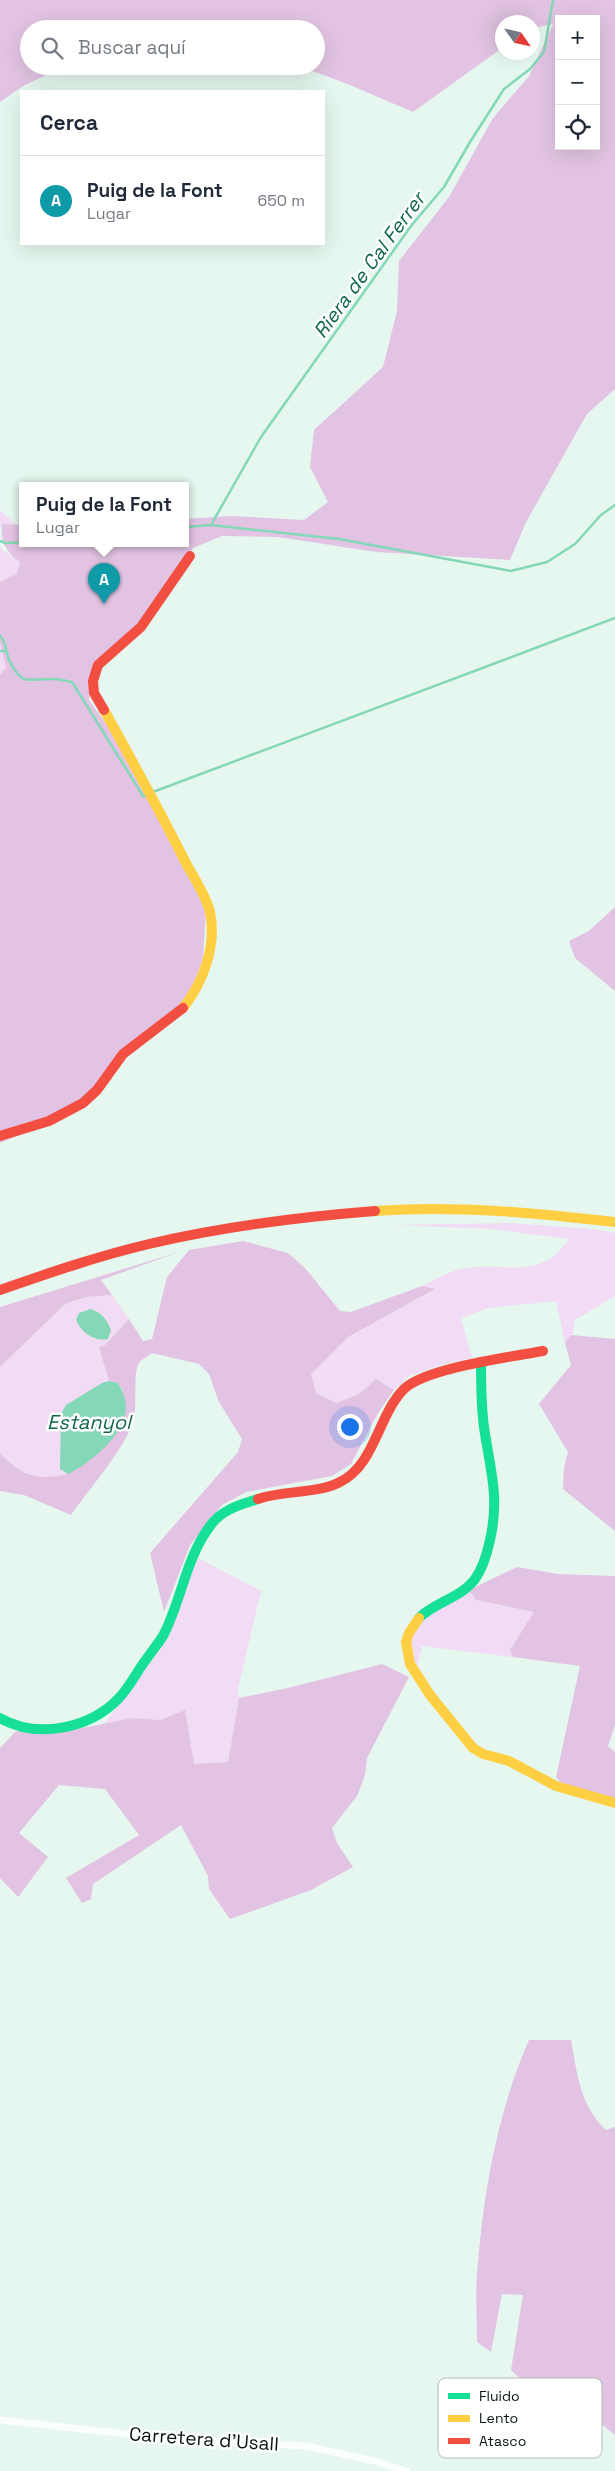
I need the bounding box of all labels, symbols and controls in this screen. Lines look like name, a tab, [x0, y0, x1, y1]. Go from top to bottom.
north arrow	[495, 15, 540, 60]
map controls	[555, 15, 600, 150]
button: +	[555, 15, 600, 60]
search box	[20, 20, 325, 75]
icon: search	[38, 34, 66, 62]
text: Buscar aquí	[78, 35, 186, 60]
button: −	[555, 60, 600, 105]
button: locate	[555, 105, 600, 150]
text: Cerca	[40, 109, 98, 136]
text: Puig de la Font	[87, 178, 223, 203]
water label: Riera de Cal Ferrer	[307, 185, 432, 343]
text: A	[51, 190, 61, 211]
text: 650 m	[257, 190, 305, 211]
text: Lugar	[87, 203, 131, 224]
popup	[19, 482, 189, 547]
text: Puig de la Font	[36, 492, 172, 517]
text: Lugar	[36, 517, 80, 538]
pin: A	[88, 563, 120, 604]
water label: Estanyol	[47, 1409, 133, 1435]
your location	[337, 1414, 363, 1440]
legend	[438, 2378, 602, 2458]
text: Fluido	[479, 2387, 520, 2405]
text: Lento	[479, 2409, 518, 2427]
street label: Carretera d'Usall	[128, 2421, 280, 2457]
text: Atasco	[479, 2432, 526, 2450]

